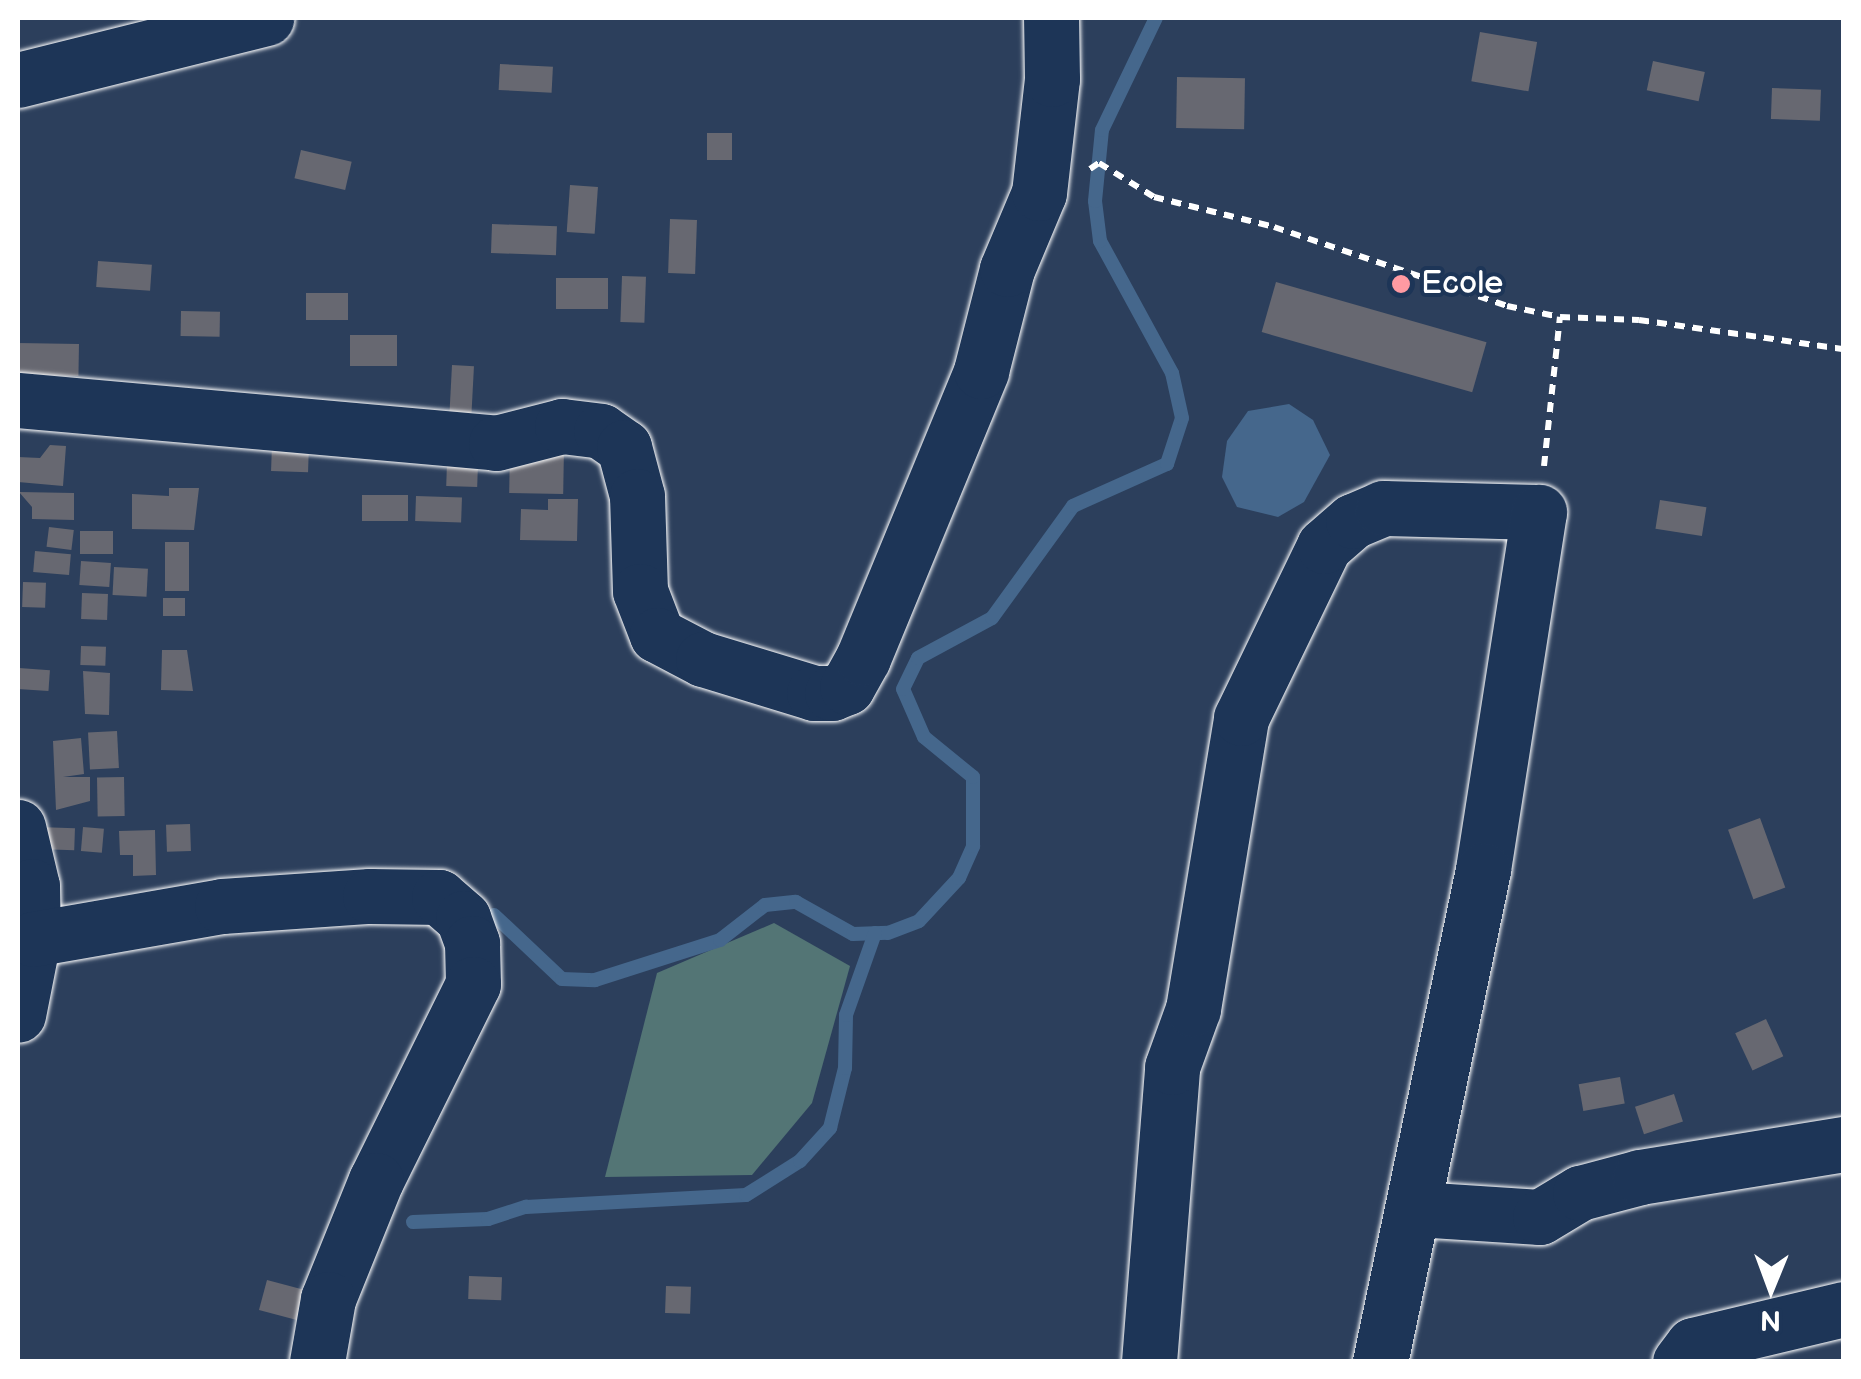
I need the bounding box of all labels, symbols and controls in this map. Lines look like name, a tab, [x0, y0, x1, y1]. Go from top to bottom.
place label: Ecole	[1421, 265, 1503, 303]
marker: Ecole	[1390, 273, 1412, 295]
north arrow	[1721, 1239, 1821, 1339]
text: N	[1760, 1303, 1781, 1336]

